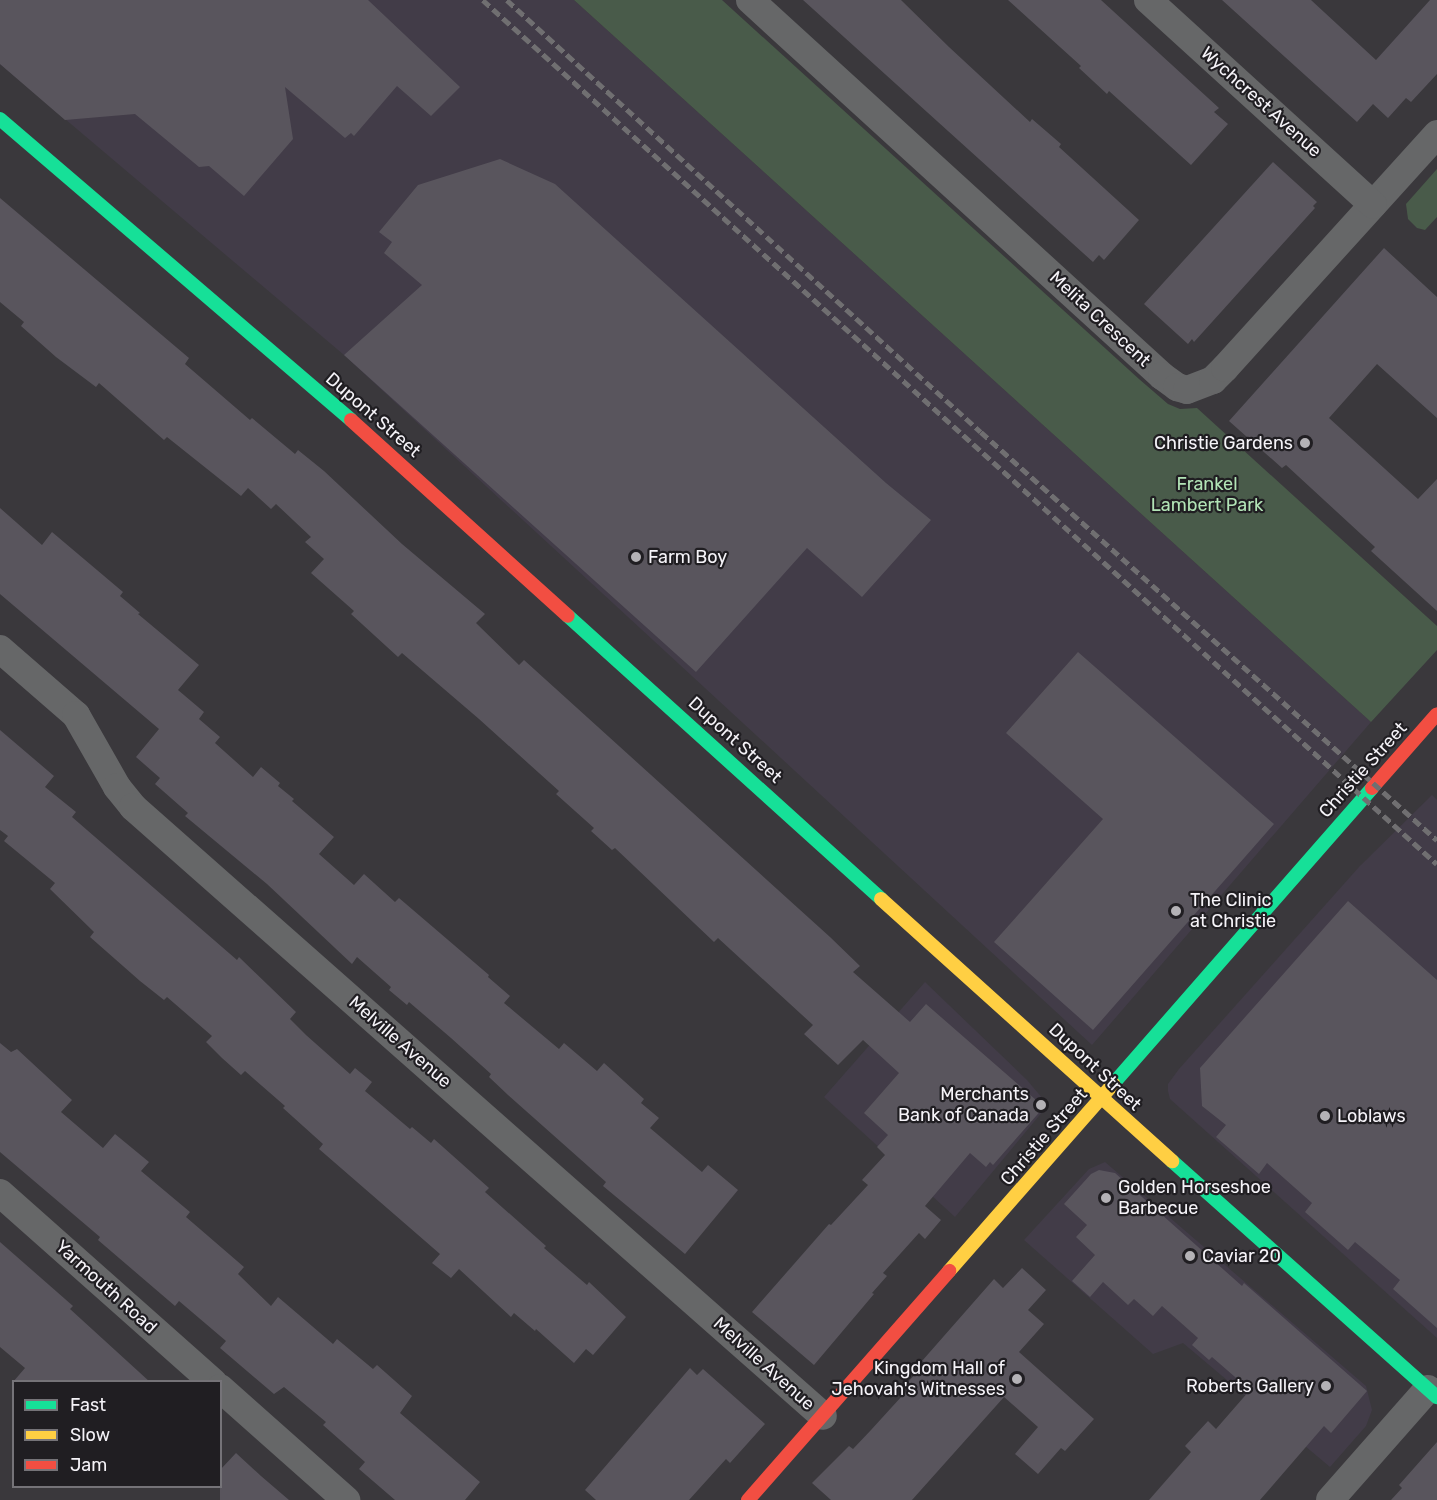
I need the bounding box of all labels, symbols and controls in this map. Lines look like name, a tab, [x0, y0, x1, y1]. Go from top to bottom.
street label: Wychcrest Avenue	[1196, 42, 1326, 162]
street label: Melita Crescent	[1045, 267, 1155, 371]
street label: Dupont Street	[321, 368, 425, 462]
place label: Christie Gardens	[1154, 432, 1293, 454]
marker: Christie Gardens	[1298, 436, 1312, 450]
park label: Frankel Lambert Park	[1151, 474, 1263, 516]
place label: Farm Boy	[648, 546, 727, 568]
marker: Farm Boy	[629, 550, 643, 564]
street label: Dupont Street	[684, 692, 786, 788]
street label: Christie Street	[1314, 718, 1412, 822]
place label: The Clinic at Christie	[1190, 890, 1276, 932]
marker: The Clinic at Christie	[1167, 902, 1185, 920]
street label: Melville Avenue	[344, 991, 456, 1093]
street label: Dupont Street	[1044, 1019, 1146, 1115]
place label: Merchants Bank of Canada	[897, 1084, 1029, 1126]
street label: Christie Street	[996, 1084, 1092, 1190]
marker: Merchants Bank of Canada	[1034, 1098, 1048, 1112]
place label: Loblaws	[1337, 1105, 1406, 1127]
marker: Loblaws	[1318, 1109, 1332, 1123]
place label: Golden Horseshoe Barbecue	[1118, 1177, 1271, 1220]
marker: Golden Horseshoe Barbecue	[1099, 1191, 1113, 1205]
street label: Yarmouth Road	[51, 1236, 161, 1338]
place label: Caviar 20	[1202, 1245, 1281, 1267]
marker: Caviar 20	[1183, 1249, 1197, 1263]
street label: Melville Avenue	[709, 1313, 819, 1415]
place label: Kingdom Hall of Jehovah's Witnesses	[831, 1358, 1005, 1400]
marker: Kingdom Hall of Jehovah's Witnesses	[1010, 1372, 1024, 1386]
place label: Roberts Gallery	[1186, 1375, 1314, 1397]
marker: Roberts Gallery	[1319, 1379, 1333, 1393]
legend	[12, 1380, 222, 1488]
text: Fast	[70, 1394, 106, 1416]
text: Slow	[70, 1424, 110, 1446]
text: Jam	[70, 1454, 107, 1476]

